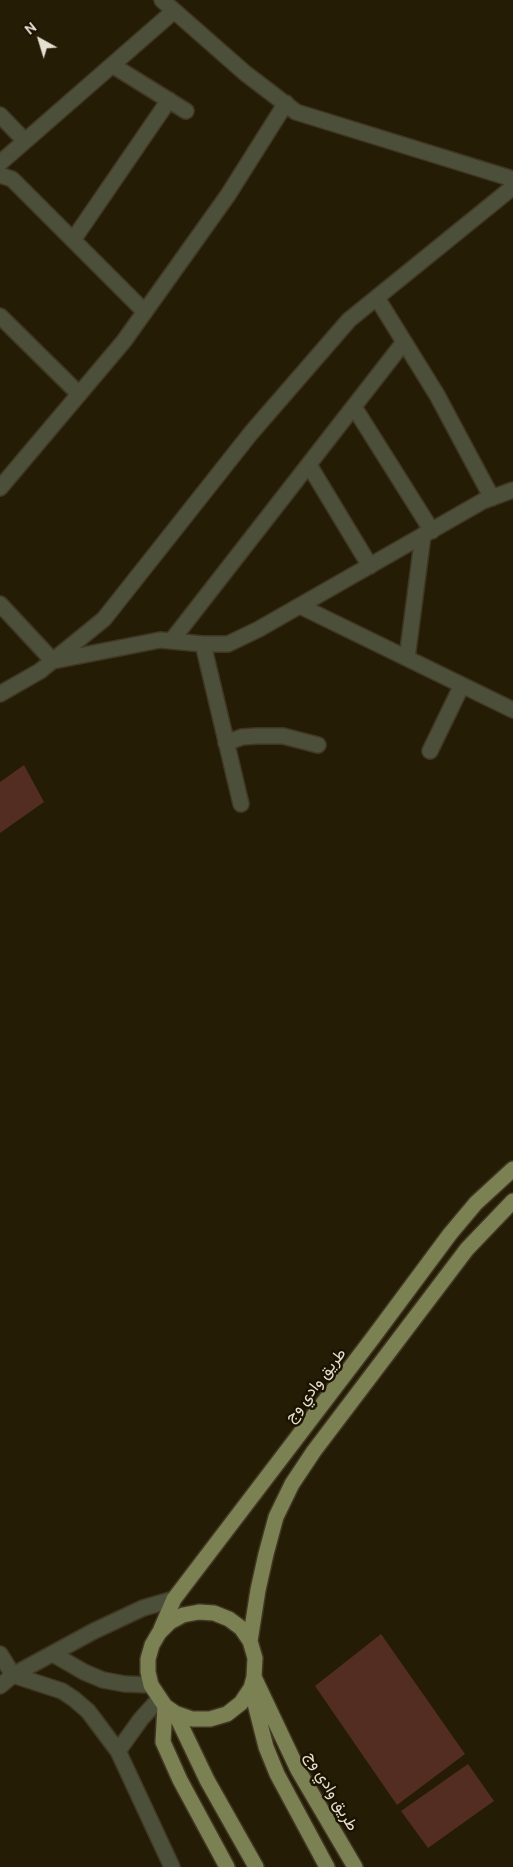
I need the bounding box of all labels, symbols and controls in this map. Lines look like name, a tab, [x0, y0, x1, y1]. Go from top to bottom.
north arrow	[15, 15, 65, 65]
text: N	[21, 19, 40, 38]
street label: طريق وادي وج	[280, 1344, 350, 1426]
street label: طريق وادي وج	[301, 1748, 363, 1834]

